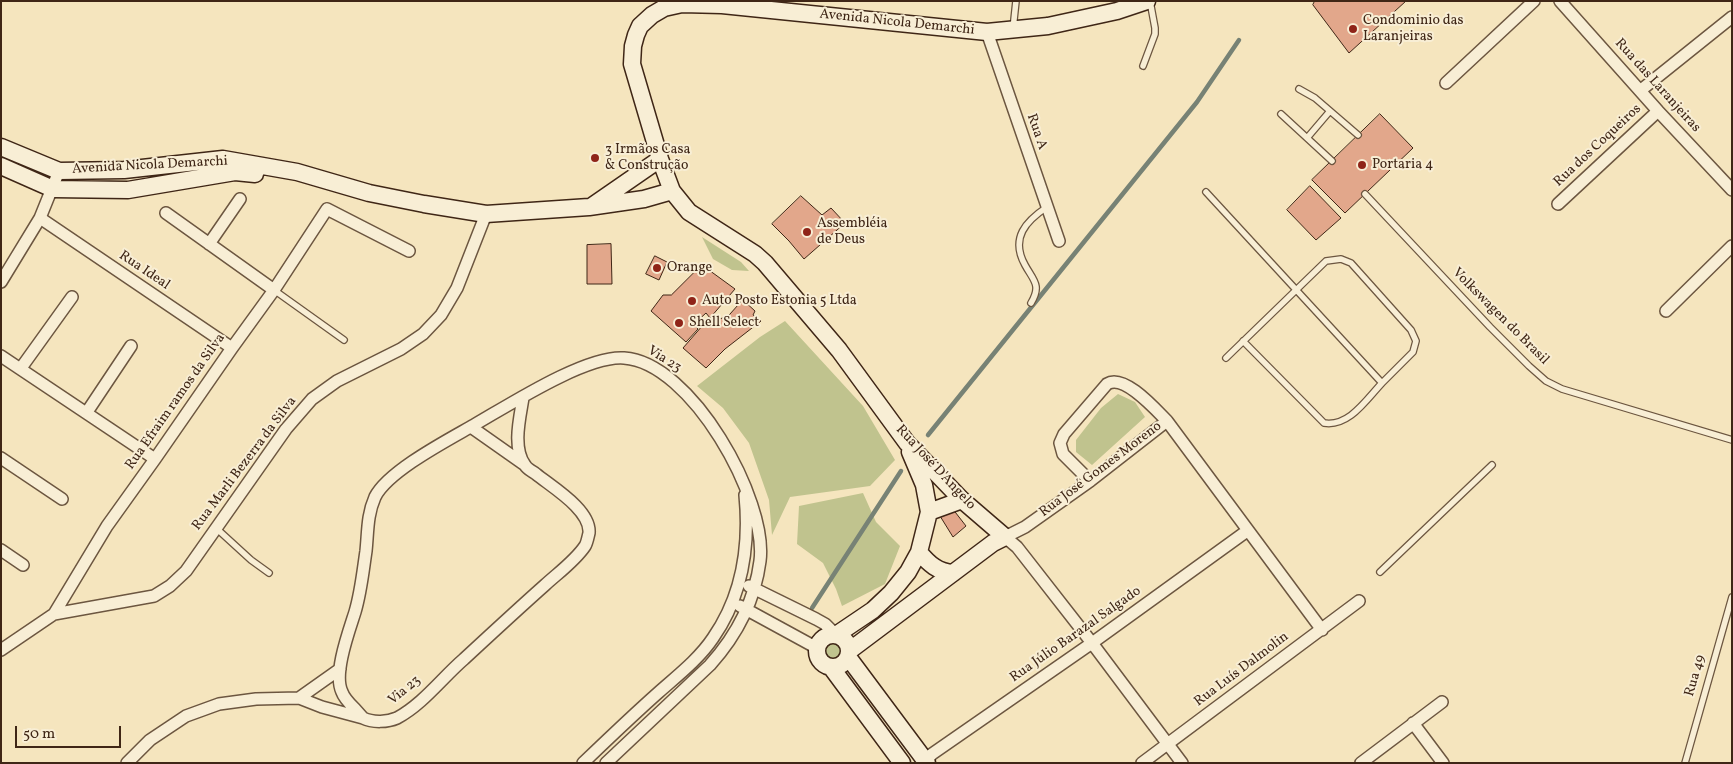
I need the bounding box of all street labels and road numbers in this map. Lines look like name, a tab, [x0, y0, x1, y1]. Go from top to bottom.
street label: Avenida Nicola Demarchi	[819, 7, 975, 39]
street label: Rua das Laranjeiras	[1610, 36, 1704, 136]
street label: Rua dos Coqueiros	[1551, 101, 1645, 191]
street label: Rua A	[1022, 112, 1050, 152]
street label: Avenida Nicola Demarchi	[72, 154, 228, 178]
street label: Rua Ideal	[115, 248, 173, 294]
street label: Volkswagen do Brasil	[1448, 265, 1552, 369]
street label: Rua Efraim ramos da Silva	[123, 331, 229, 473]
street label: Via 23	[644, 343, 684, 377]
street label: Rua Marli Bezerra da Silva	[189, 394, 301, 534]
street label: Rua José Gomes Moreno	[1037, 419, 1165, 521]
street label: Rua José D'Angelo	[891, 422, 979, 514]
street label: Rua Júlio Barazal Salgado	[1007, 583, 1145, 687]
street label: Rua Luís Dalmolin	[1191, 629, 1293, 711]
street label: Rua 49	[1682, 653, 1710, 699]
street label: Via 23	[385, 673, 425, 709]

